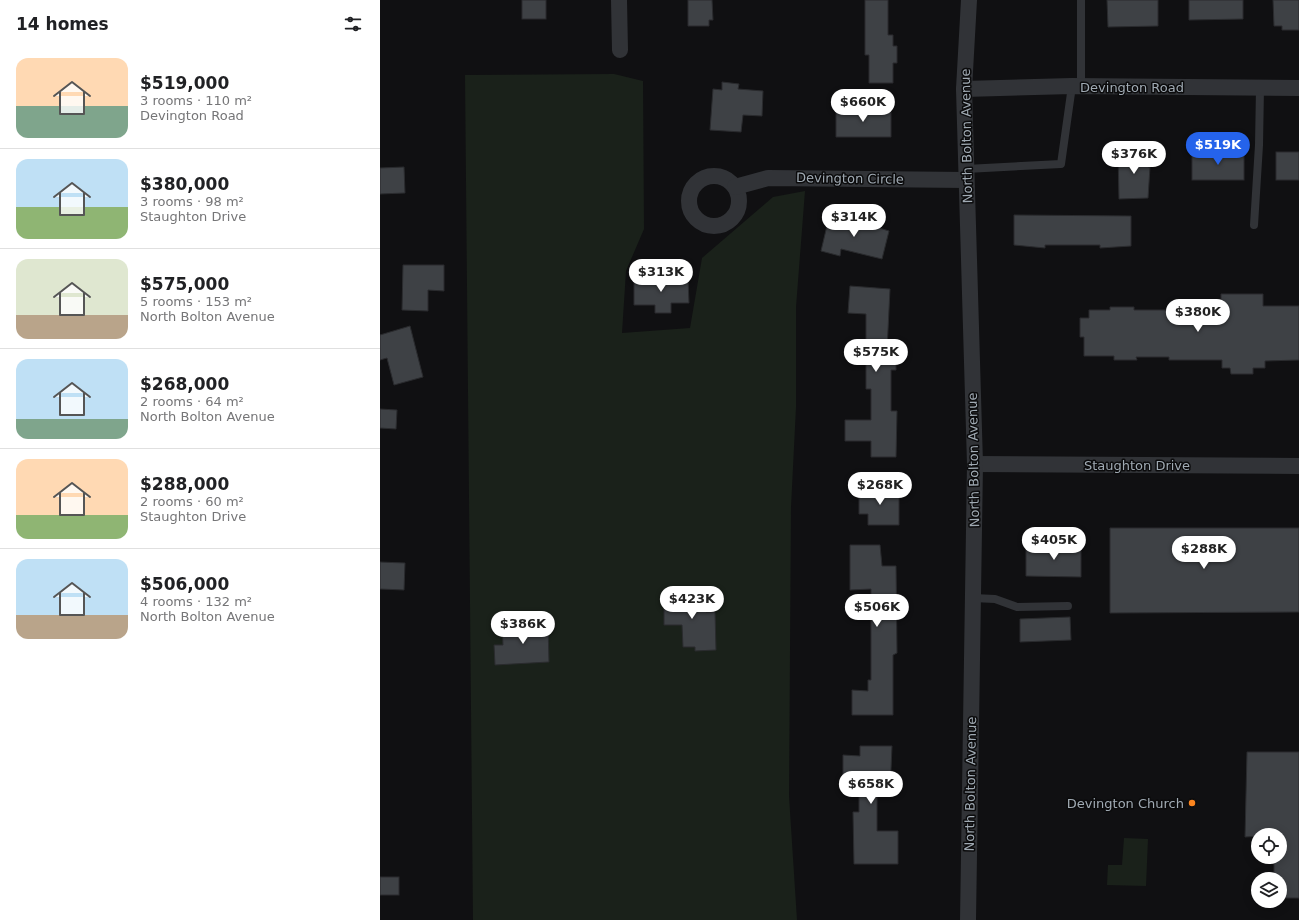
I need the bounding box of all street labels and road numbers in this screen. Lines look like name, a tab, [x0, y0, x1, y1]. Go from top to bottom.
street label: North Bolton Avenue	[958, 69, 975, 203]
street label: Devington Road	[1080, 80, 1184, 95]
street label: Devington Circle	[796, 170, 904, 187]
street label: North Bolton Avenue	[965, 393, 982, 527]
street label: Staughton Drive	[1084, 458, 1190, 473]
street label: North Bolton Avenue	[962, 717, 979, 851]

